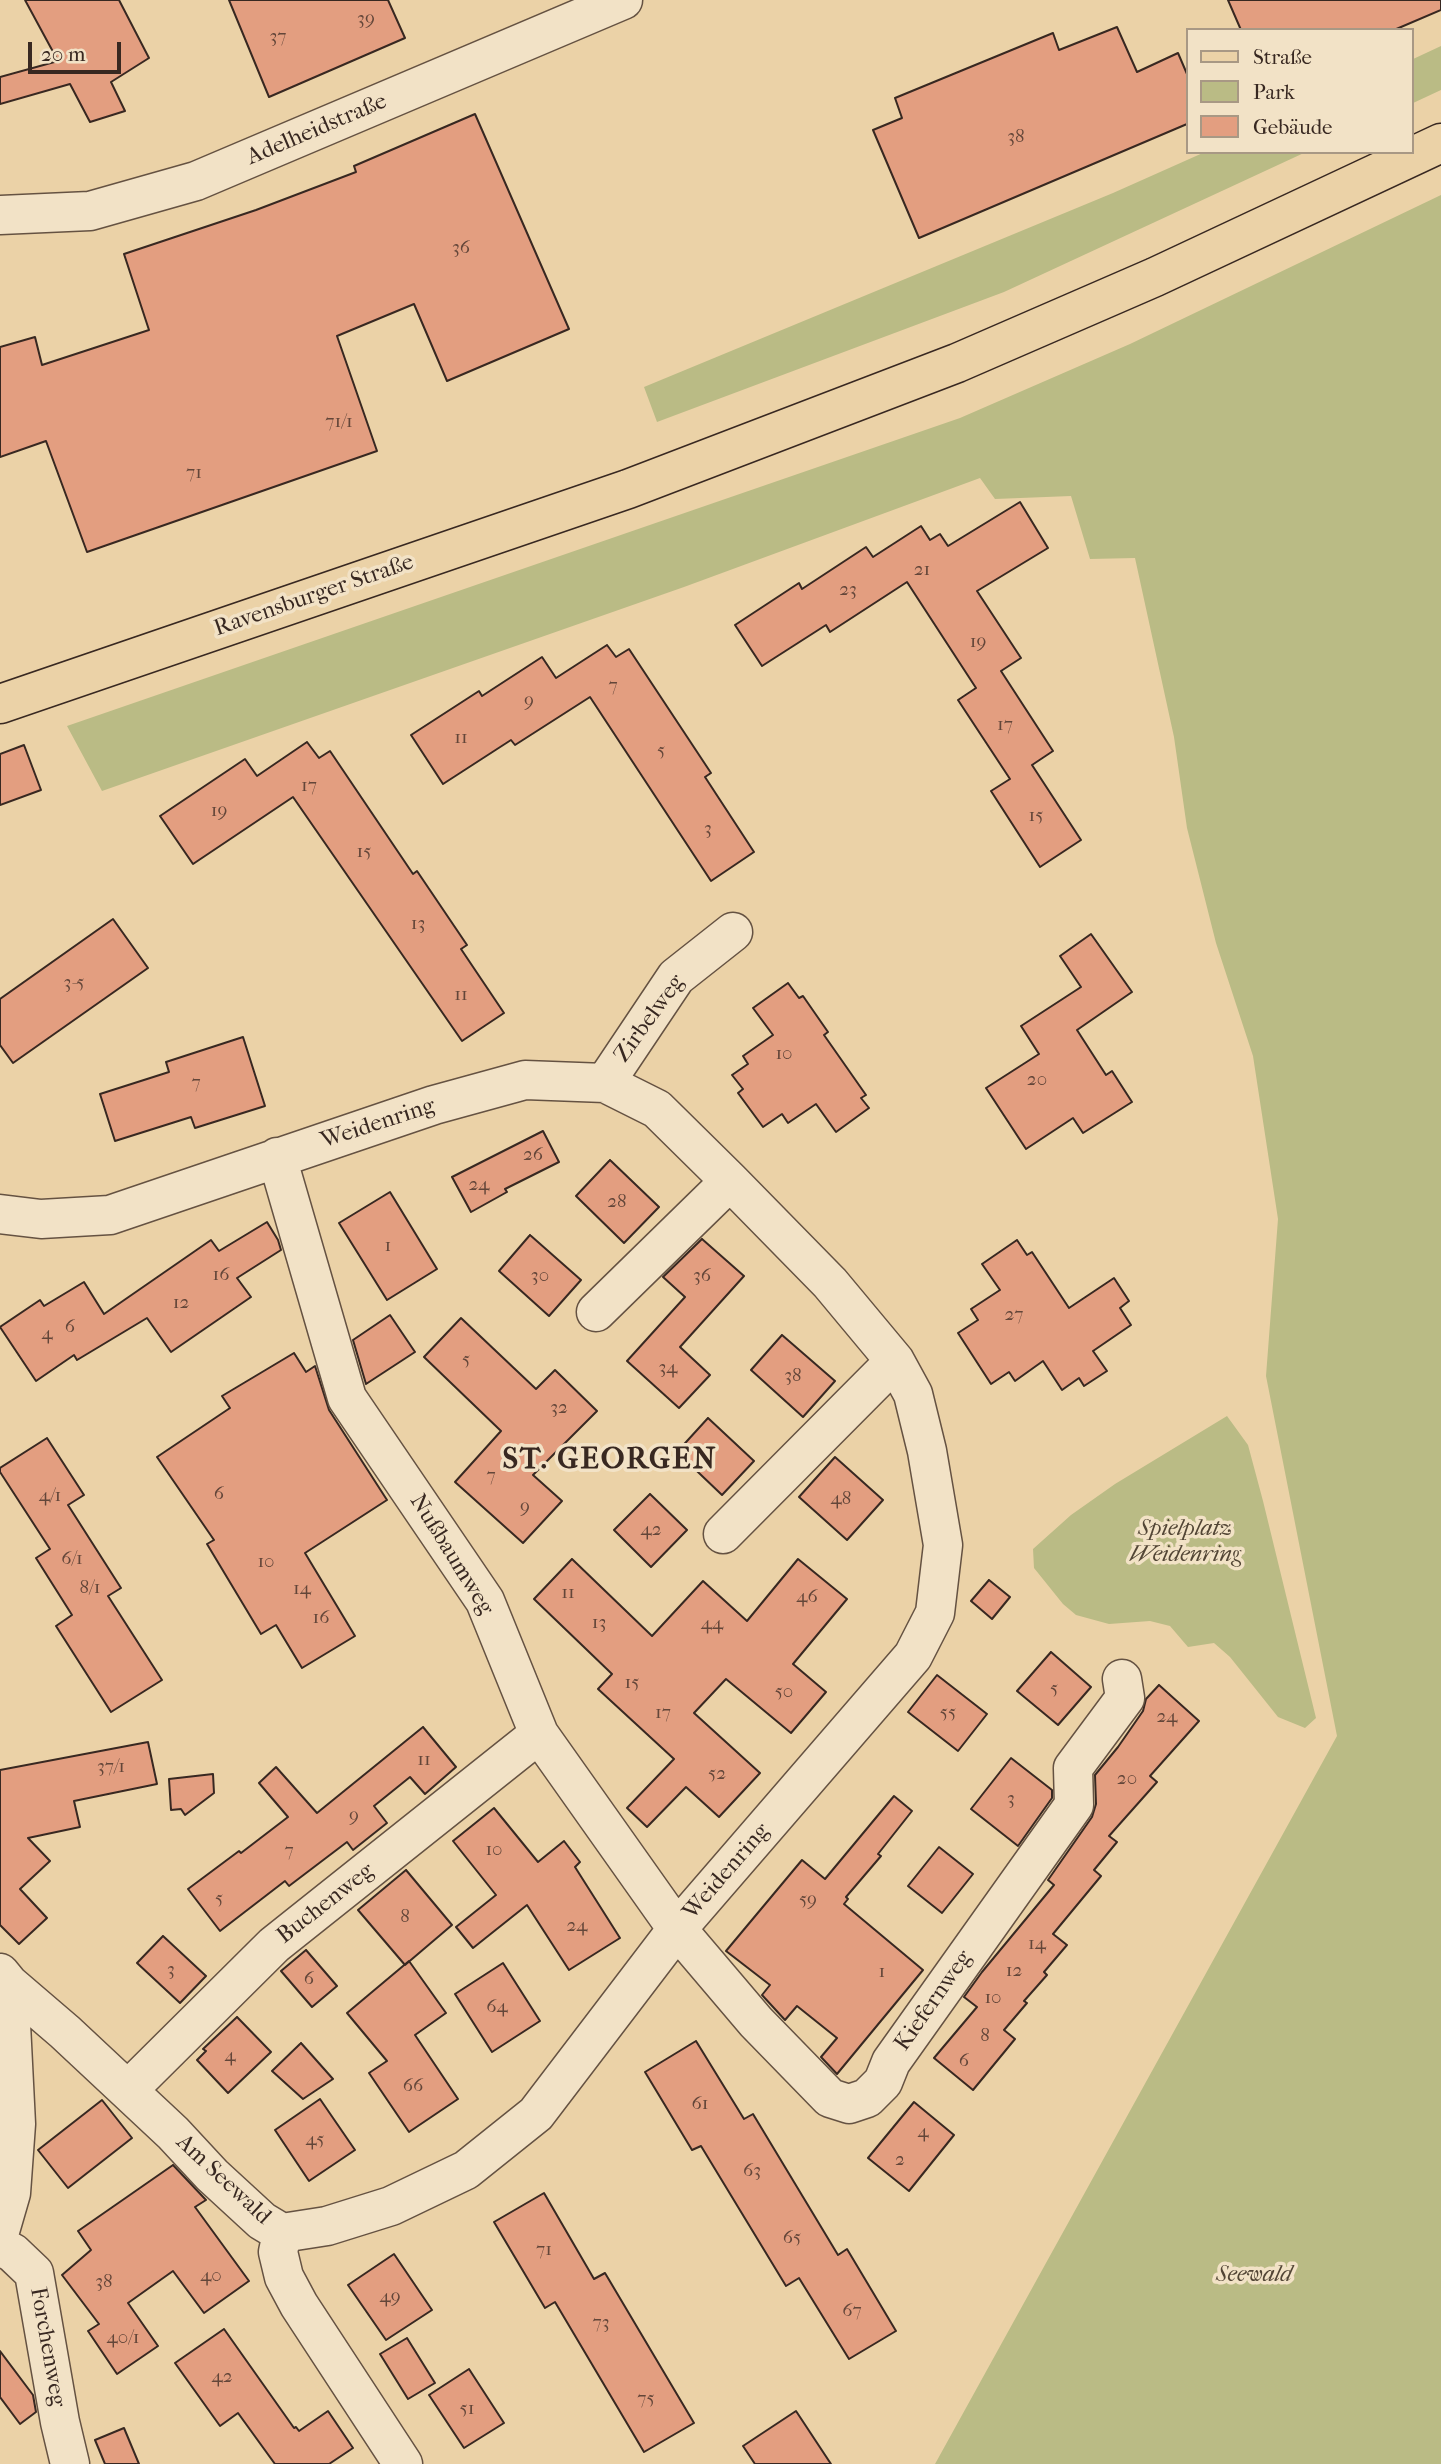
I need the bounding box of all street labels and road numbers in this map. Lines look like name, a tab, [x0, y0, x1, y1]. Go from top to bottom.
street label: Adelheidstraße	[243, 88, 391, 172]
street label: Ravensburger Straße	[211, 549, 417, 643]
street label: Zirbelweg	[609, 970, 691, 1068]
street label: Weidenring	[317, 1093, 439, 1155]
street label: Nußbaumweg	[403, 1489, 499, 1621]
street label: Weidenring	[678, 1818, 776, 1926]
street label: Buchenweg	[272, 1858, 380, 1950]
street label: Kiefernweg	[889, 1945, 979, 2057]
street label: Am Seewald	[170, 2129, 276, 2231]
street label: Forchenweg	[23, 2285, 71, 2409]

